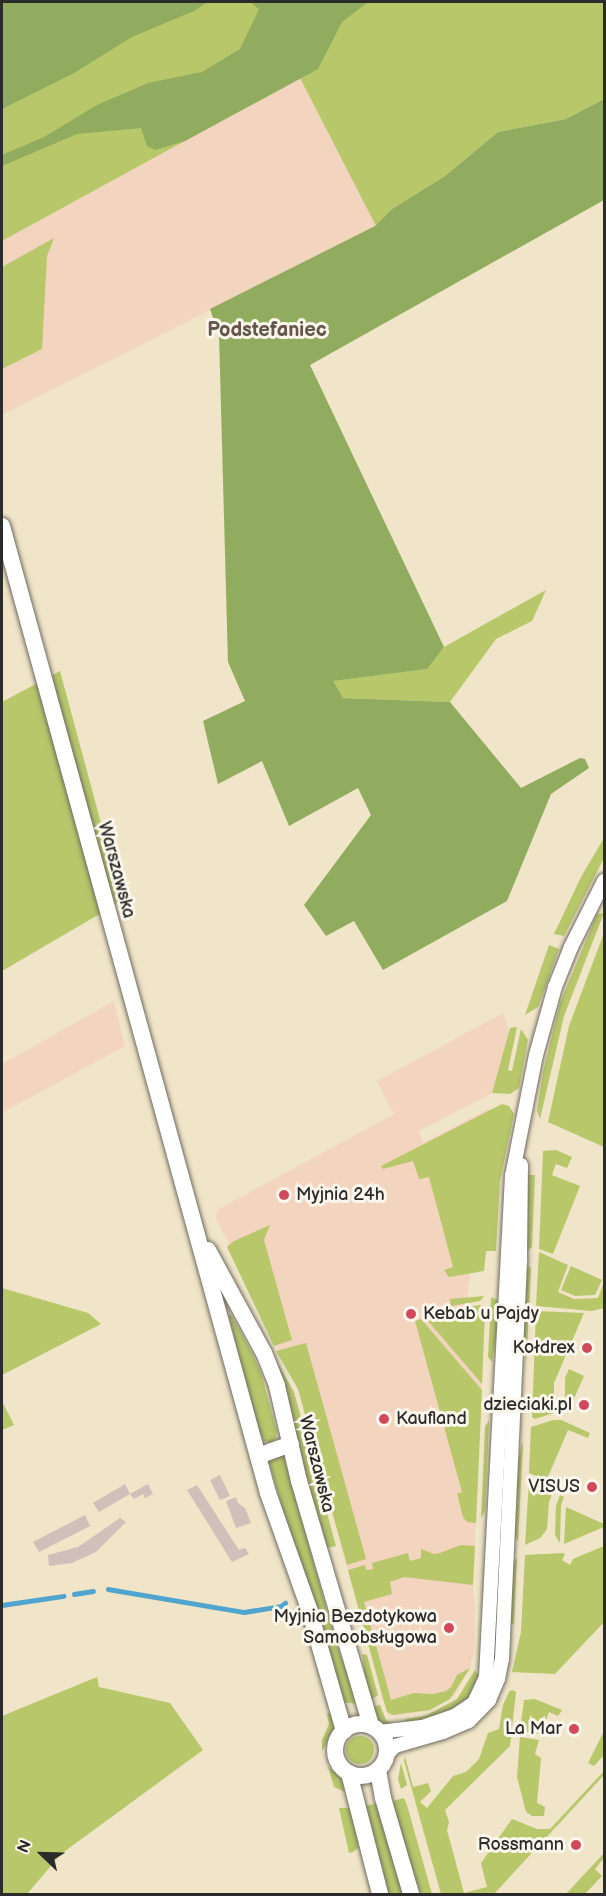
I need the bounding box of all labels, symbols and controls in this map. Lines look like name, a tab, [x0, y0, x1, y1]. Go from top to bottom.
district label: Podstefaniec	[207, 318, 327, 342]
street label: Warszawska	[93, 819, 139, 921]
place label: Myjnia 24h	[296, 1184, 385, 1206]
marker: Myjnia 24h	[277, 1188, 291, 1202]
place label: Kebab u Pajdy	[423, 1303, 539, 1325]
marker: Kebab u Pajdy	[404, 1307, 418, 1321]
place label: Kołdrex	[513, 1337, 575, 1359]
marker: Kołdrex	[580, 1341, 594, 1355]
place label: dzieciaki.pl	[483, 1394, 572, 1416]
marker: dzieciaki.pl	[577, 1398, 591, 1412]
place label: Kaufland	[396, 1408, 467, 1430]
marker: Kaufland	[377, 1412, 391, 1426]
street label: Warszawska	[294, 1413, 338, 1515]
place label: VISUS	[528, 1476, 580, 1498]
marker: VISUS	[585, 1480, 599, 1494]
place label: Myjnia Bezdotykowa Samoobsługowa	[273, 1607, 437, 1650]
marker: Myjnia Bezdotykowa Samoobsługowa	[442, 1621, 456, 1635]
place label: La Mar	[505, 1718, 562, 1740]
marker: La Mar	[567, 1722, 581, 1736]
north arrow	[12, 1824, 72, 1884]
place label: Rossmann	[478, 1834, 564, 1856]
text: N	[14, 1838, 36, 1856]
marker: Rossmann	[569, 1838, 583, 1852]

